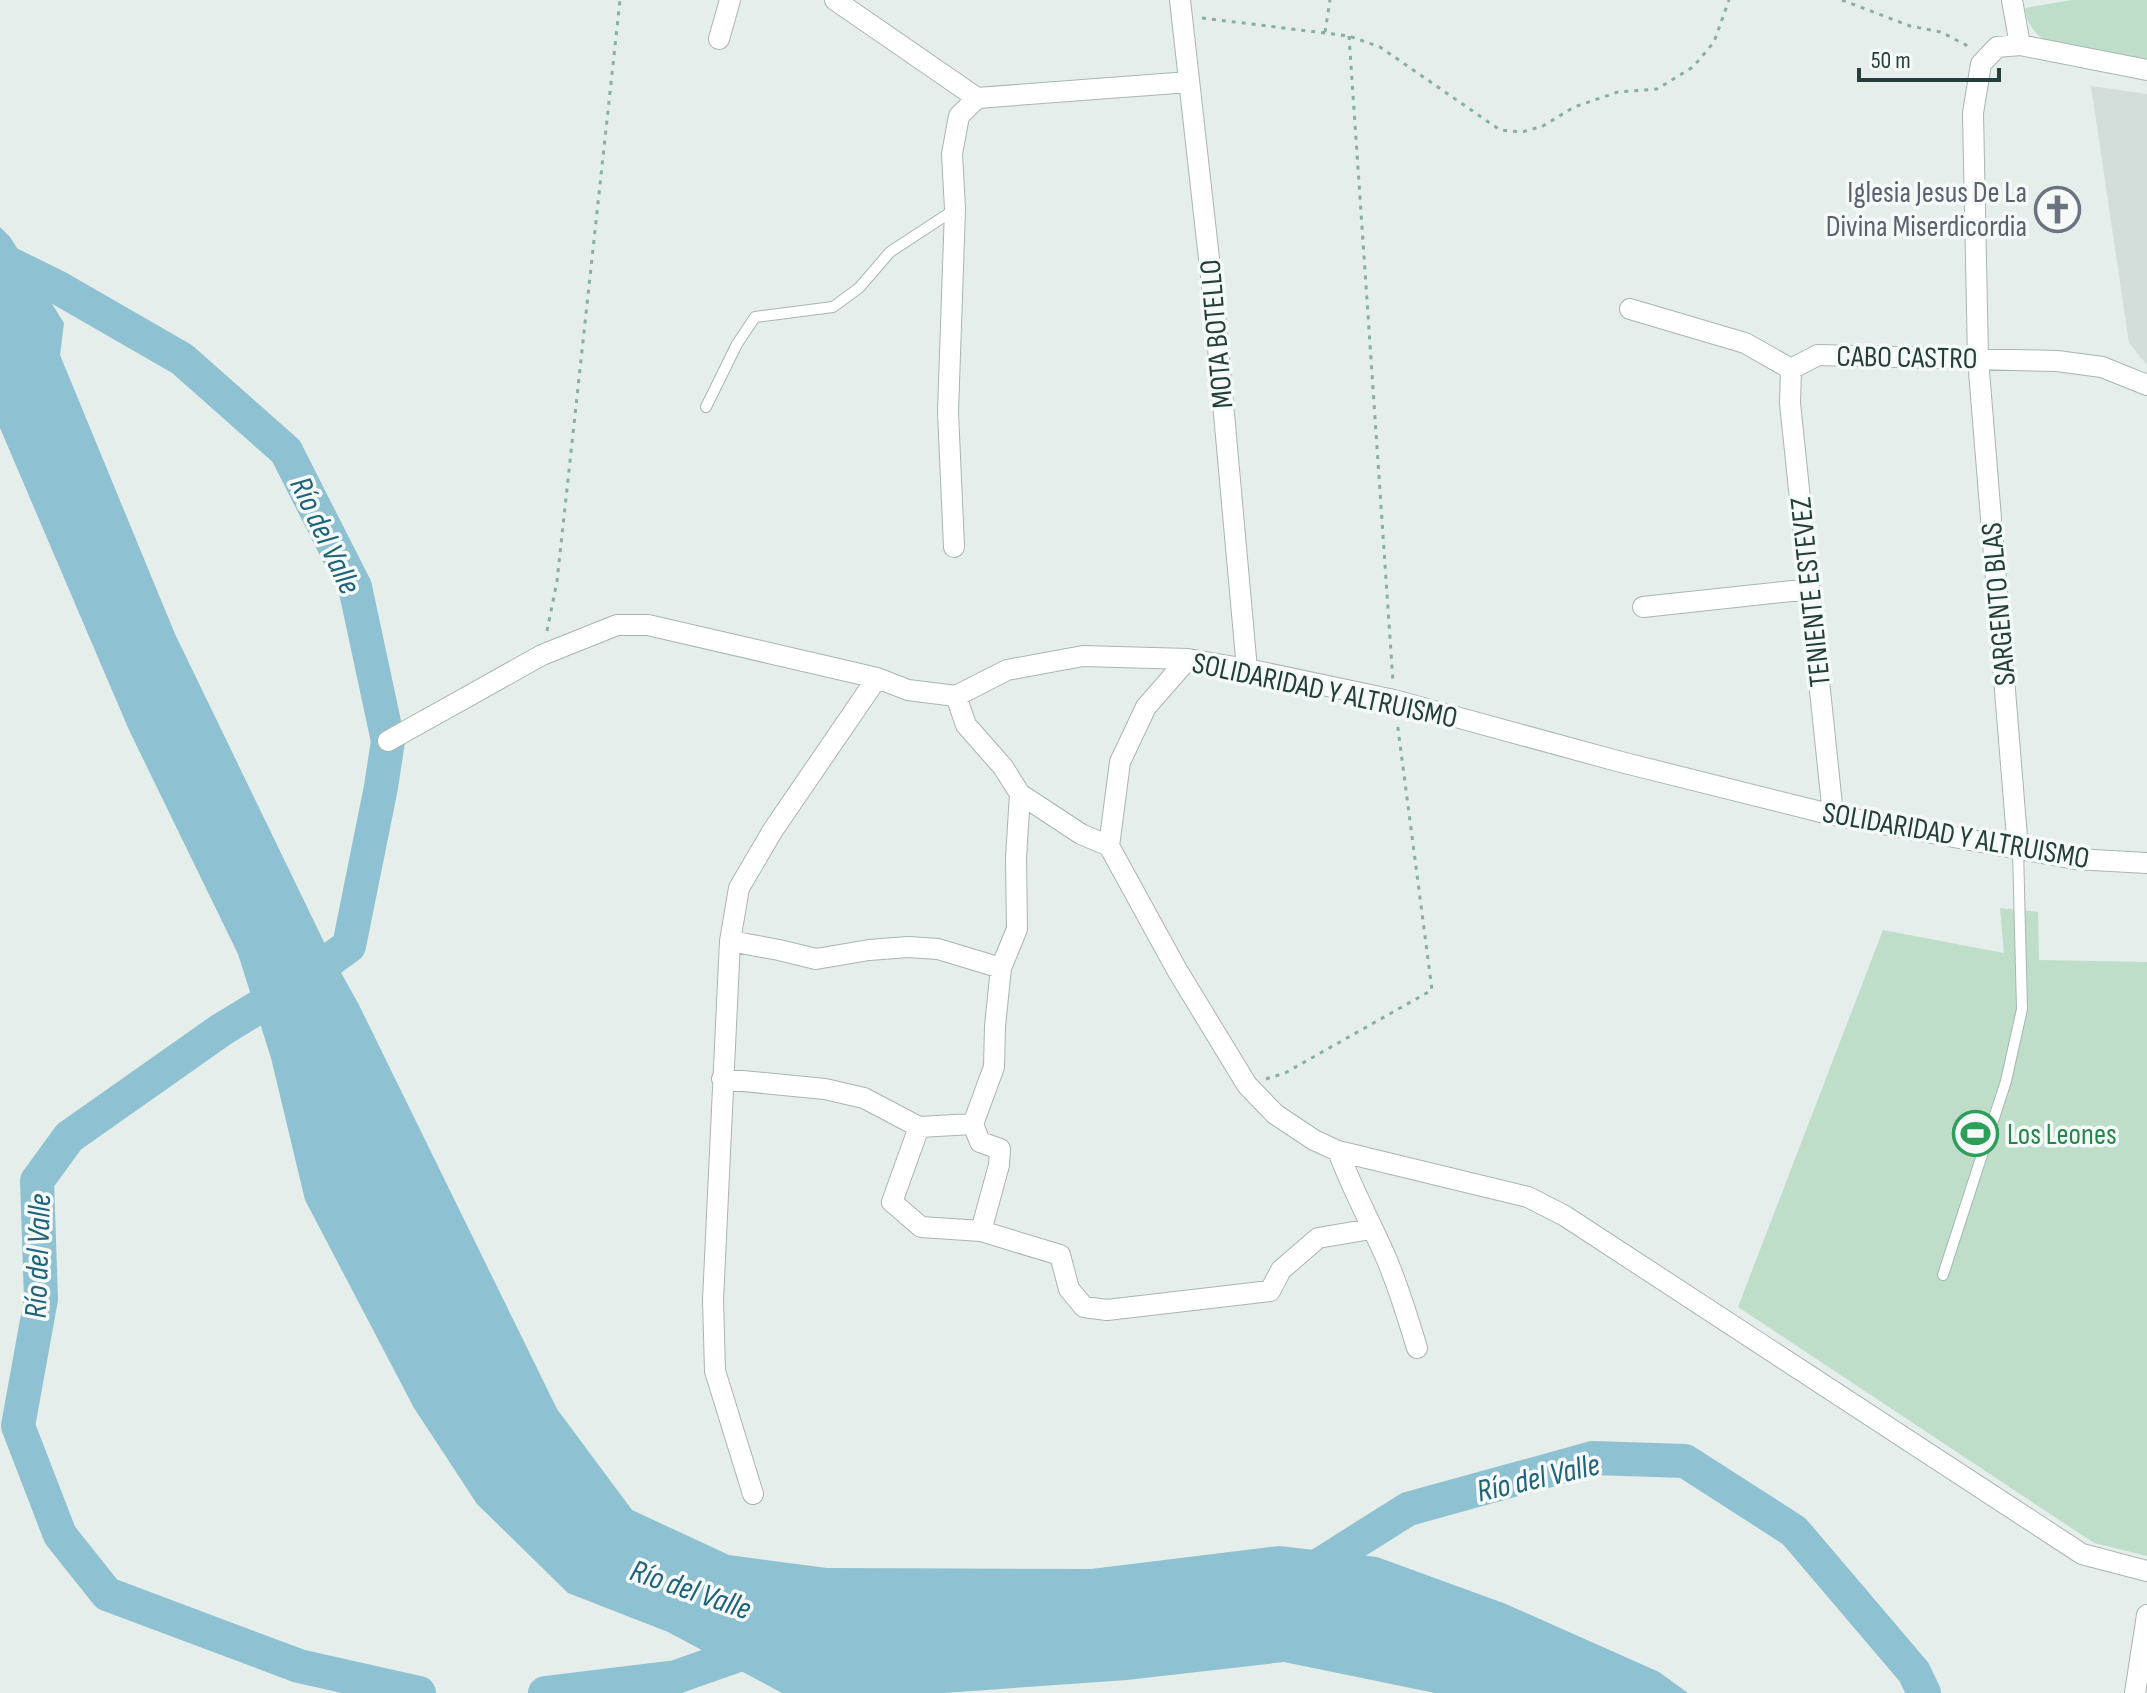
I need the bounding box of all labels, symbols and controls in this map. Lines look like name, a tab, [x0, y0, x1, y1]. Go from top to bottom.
scale bar	[1859, 32, 1999, 82]
text: 50 m	[1871, 46, 1911, 75]
place label: Iglesia Jesus De La Divina Miserdicordia	[1826, 175, 2027, 245]
church icon: Iglesia Jesus De La Divina Miserdicordia	[2034, 185, 2082, 233]
street label: MOTA BOTELLO	[1193, 258, 1241, 410]
street label: CABO CASTRO	[1836, 339, 1978, 377]
water label: Río del Valle	[281, 471, 369, 601]
street label: TENIENTE ESTEVEZ	[1783, 495, 1839, 689]
street label: SARGENTO BLAS	[1974, 521, 2024, 687]
street label: SOLIDARIDAD Y ALTRUISMO	[1189, 645, 1461, 737]
street label: SOLIDARIDAD Y ALTRUISMO	[1820, 795, 2092, 877]
sports icon: Los Leones	[1952, 1110, 2000, 1158]
place label: Los Leones	[2007, 1117, 2117, 1153]
water label: Río del Valle	[17, 1193, 60, 1319]
water label: Río del Valle	[1473, 1445, 1604, 1512]
water label: Río del Valle	[625, 1552, 756, 1629]

